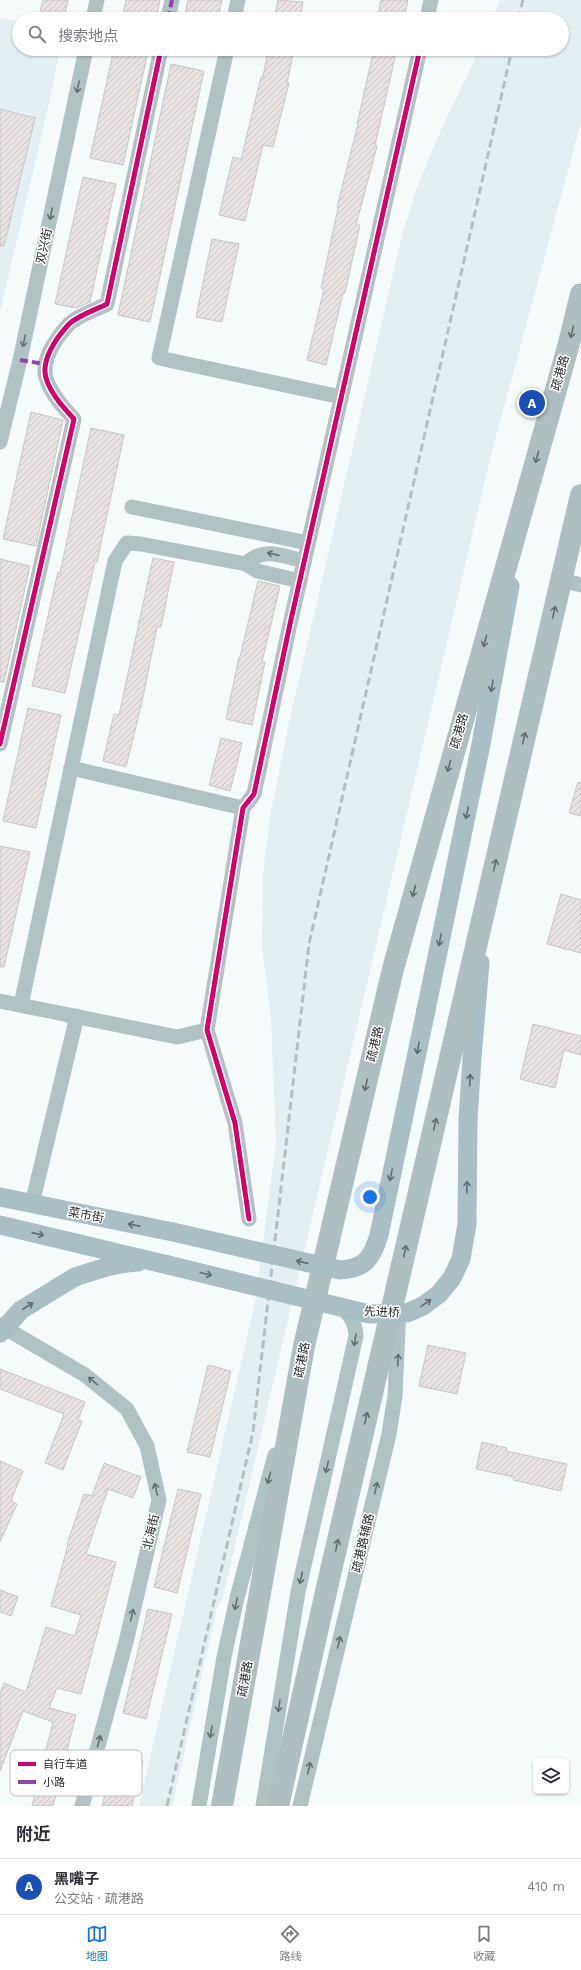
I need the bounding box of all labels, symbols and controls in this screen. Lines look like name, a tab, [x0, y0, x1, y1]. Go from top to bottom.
search box	[12, 12, 569, 56]
icon: search	[26, 23, 48, 45]
text: 搜索地点	[58, 27, 118, 45]
one-way arrow	[74, 80, 82, 93]
one-way arrow	[47, 207, 55, 220]
street label: 双兴街	[33, 227, 55, 265]
one-way arrow	[567, 325, 575, 338]
one-way arrow	[20, 335, 28, 348]
street label: 疏港路	[548, 354, 572, 392]
pin: A	[519, 388, 545, 418]
one-way arrow	[533, 451, 540, 464]
one-way arrow	[267, 550, 280, 557]
one-way arrow	[550, 605, 558, 618]
one-way arrow	[481, 634, 488, 647]
one-way arrow	[488, 679, 496, 692]
street label: 疏港路	[447, 712, 471, 750]
one-way arrow	[521, 732, 529, 745]
one-way arrow	[445, 759, 452, 772]
one-way arrow	[462, 806, 470, 819]
one-way arrow	[492, 859, 499, 872]
one-way arrow	[409, 884, 417, 897]
one-way arrow	[436, 933, 444, 946]
street label: 疏港路	[364, 1025, 386, 1063]
one-way arrow	[413, 1041, 421, 1054]
one-way arrow	[467, 1074, 474, 1087]
one-way arrow	[361, 1078, 369, 1091]
one-way arrow	[431, 1118, 439, 1131]
one-way arrow	[387, 1168, 395, 1181]
one-way arrow	[463, 1181, 471, 1194]
your location	[360, 1187, 380, 1207]
street label: 菜市街	[67, 1205, 105, 1225]
one-way arrow	[128, 1220, 141, 1228]
one-way arrow	[31, 1231, 44, 1238]
one-way arrow	[402, 1244, 410, 1257]
one-way arrow	[296, 1257, 309, 1265]
one-way arrow	[199, 1270, 212, 1278]
one-way arrow	[420, 1299, 431, 1307]
one-way arrow	[22, 1302, 33, 1310]
street label: 先进桥	[364, 1304, 400, 1320]
one-way arrow	[351, 1333, 359, 1346]
street label: 疏港路	[292, 1341, 312, 1379]
one-way arrow	[394, 1354, 402, 1367]
one-way arrow	[88, 1377, 98, 1386]
one-way arrow	[363, 1412, 371, 1425]
one-way arrow	[322, 1460, 330, 1473]
one-way arrow	[265, 1471, 272, 1484]
one-way arrow	[372, 1482, 380, 1495]
one-way arrow	[152, 1483, 160, 1496]
street label: 疏港路辅路	[349, 1512, 377, 1574]
street label: 北海街	[140, 1513, 162, 1551]
one-way arrow	[333, 1539, 341, 1552]
one-way arrow	[297, 1571, 304, 1584]
one-way arrow	[232, 1597, 240, 1610]
one-way arrow	[128, 1609, 136, 1622]
one-way arrow	[336, 1635, 344, 1648]
street label: 疏港路	[235, 1660, 255, 1698]
one-way arrow	[275, 1699, 283, 1712]
one-way arrow	[207, 1725, 215, 1738]
one-way arrow	[96, 1735, 103, 1748]
legend	[10, 1750, 142, 1796]
text: 自行车道	[43, 1758, 87, 1771]
map controls	[533, 1758, 569, 1794]
button: layers	[533, 1758, 569, 1794]
one-way arrow	[306, 1762, 314, 1775]
text: 小路	[43, 1776, 65, 1789]
text: 附近	[16, 1824, 50, 1844]
text: 黑嘴子	[54, 1870, 99, 1888]
text: A	[25, 1879, 33, 1894]
text: 410 m	[527, 1879, 565, 1894]
text: 公交站 · 疏港路	[54, 1891, 144, 1906]
tab: 地图	[86, 1923, 108, 1963]
tab: 路线	[279, 1923, 301, 1963]
tab: 收藏	[473, 1923, 495, 1963]

